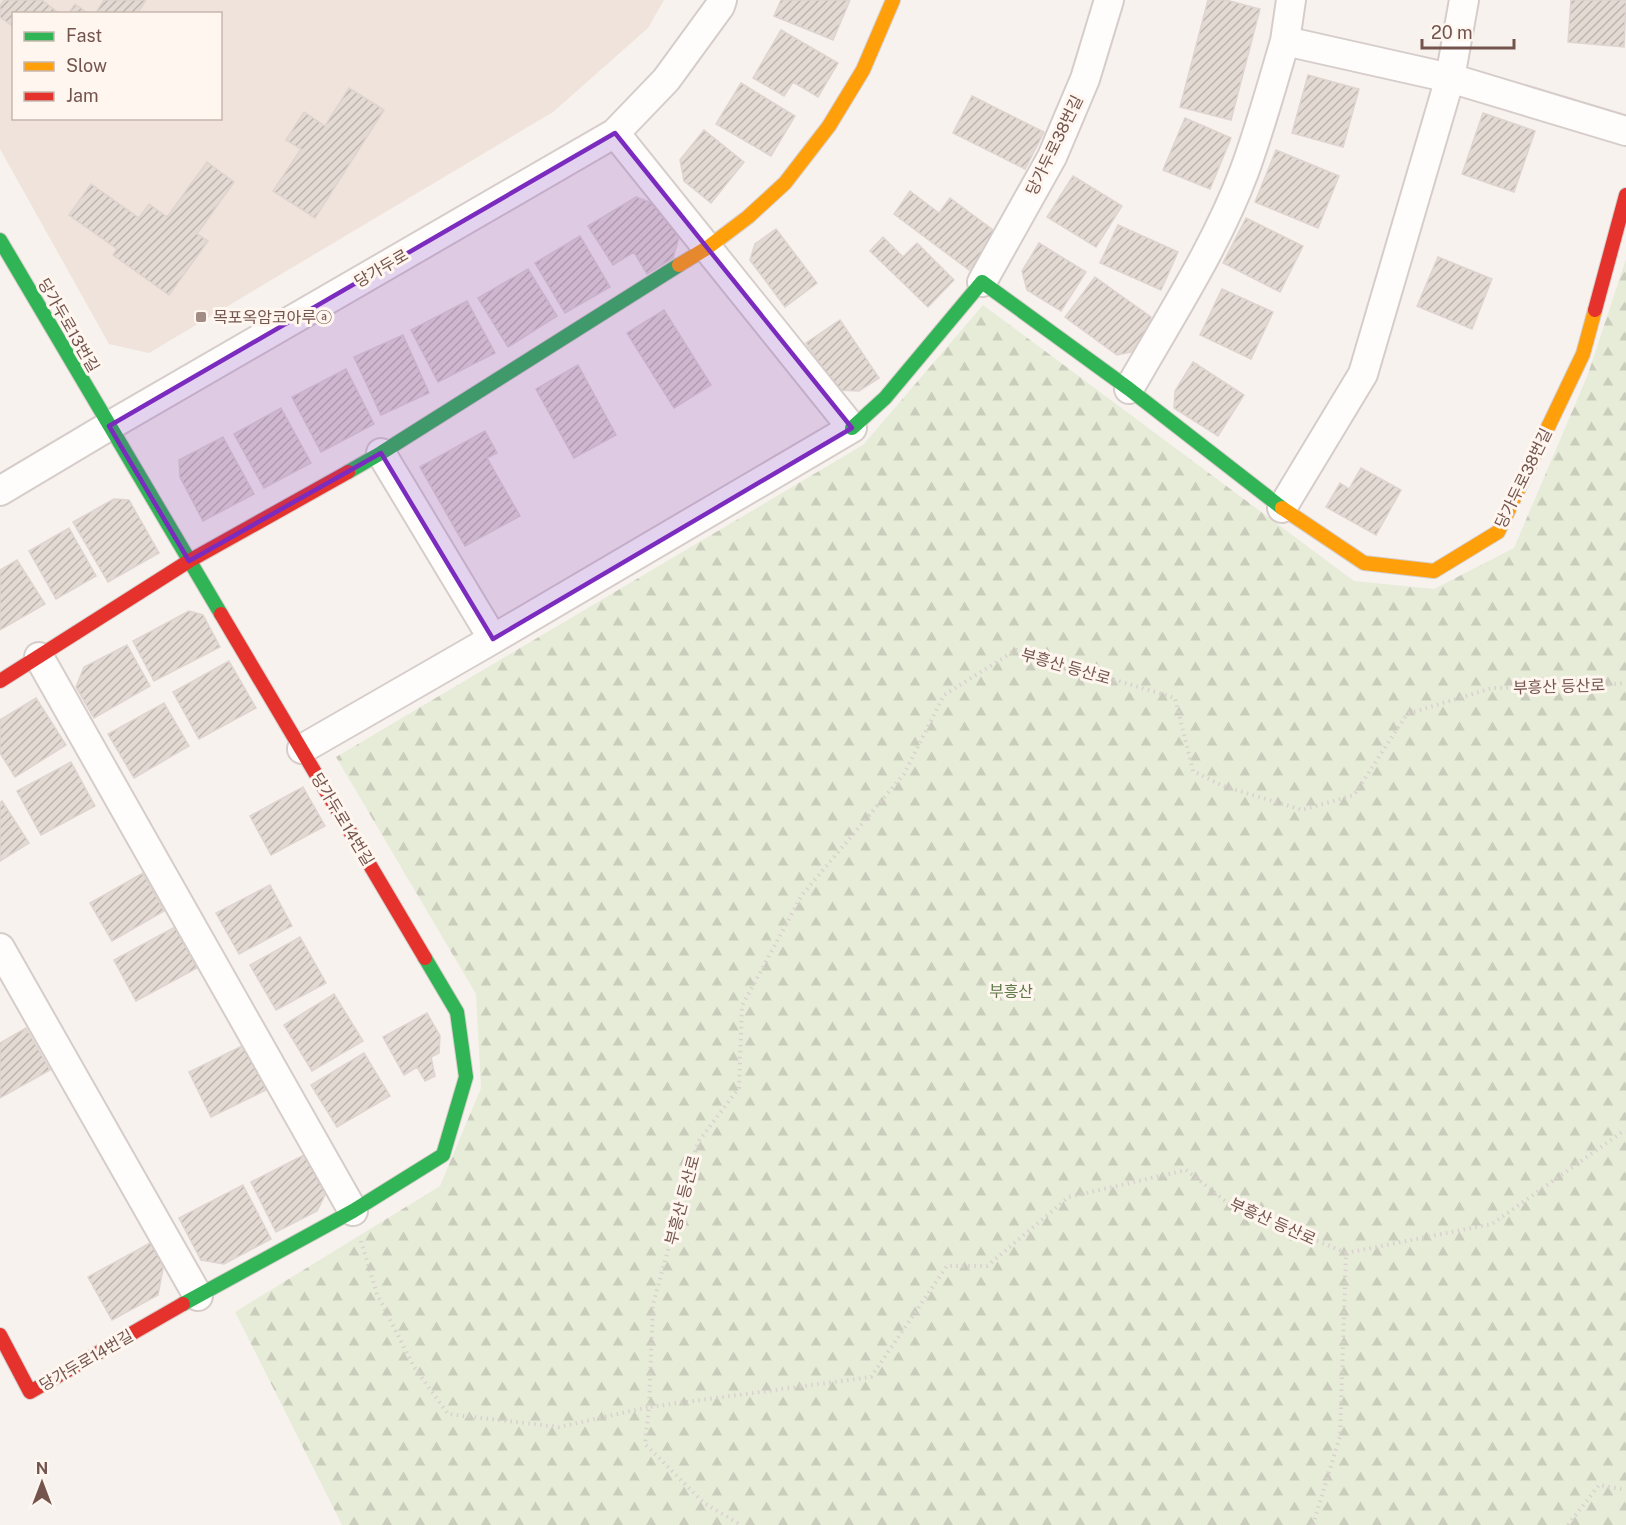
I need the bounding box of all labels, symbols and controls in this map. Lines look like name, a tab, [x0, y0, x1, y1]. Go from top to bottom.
legend	[12, 12, 222, 120]
scale bar	[1422, 12, 1514, 50]
text: 20 m	[1431, 22, 1473, 43]
text: Fast	[66, 25, 102, 46]
text: Slow	[66, 55, 107, 76]
text: Jam	[66, 85, 99, 106]
street label: 당가두로38번길	[1022, 92, 1087, 198]
street label: 당가두로	[351, 245, 412, 291]
street label: 당가두로13번길	[34, 275, 103, 375]
place label: 목포옥암코아루ⓐ	[213, 308, 332, 327]
marker: 목포옥암코아루ⓐ	[194, 310, 208, 324]
street label: 당가두로38번길	[1491, 425, 1556, 531]
street label: 부흥산 등산로	[1019, 645, 1113, 688]
street label: 부흥산 등산로	[1513, 675, 1606, 698]
street label: 당가두로14번길	[307, 769, 378, 869]
park label: 부흥산	[989, 982, 1033, 1001]
street label: 부흥산 등산로	[661, 1153, 704, 1247]
street label: 부흥산 등산로	[1227, 1194, 1319, 1249]
street label: 당가두로14번길	[36, 1326, 136, 1395]
north arrow	[12, 1453, 72, 1513]
text: N	[36, 1459, 48, 1478]

